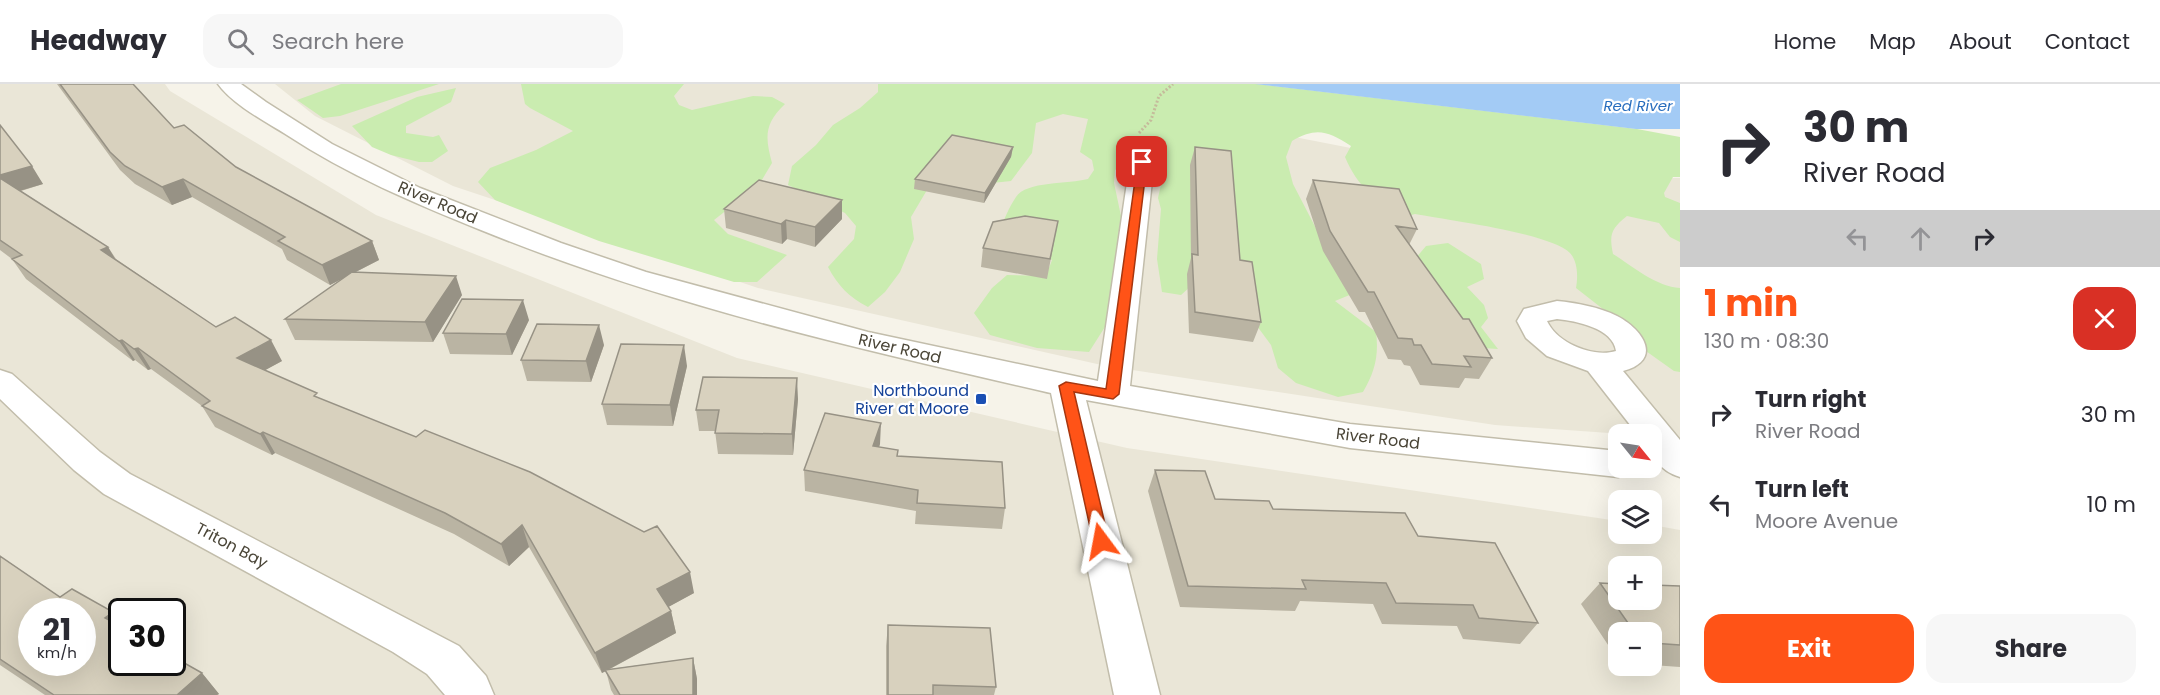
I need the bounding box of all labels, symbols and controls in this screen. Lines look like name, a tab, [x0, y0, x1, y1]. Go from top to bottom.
search box	[203, 14, 623, 68]
text: Headway	[30, 21, 167, 60]
icon: search	[224, 25, 257, 58]
text: Search here	[272, 26, 404, 57]
text: Home	[1774, 27, 1836, 56]
text: Map	[1869, 27, 1916, 56]
text: About	[1949, 27, 2012, 56]
text: Contact	[2045, 27, 2130, 56]
water label: Red River	[1603, 95, 1673, 116]
text: 30 m	[1803, 98, 1909, 157]
icon: right	[1704, 108, 1782, 186]
pin	[1116, 136, 1167, 187]
icon: arrive	[1125, 145, 1158, 178]
text: River Road	[1803, 154, 1945, 191]
street label: River Road	[394, 175, 481, 230]
icon: left	[1841, 222, 1874, 255]
icon: ahead	[1904, 222, 1937, 255]
icon: right	[1967, 222, 2000, 255]
text: 1 min	[1704, 278, 1798, 329]
button: close	[2073, 287, 2136, 350]
text: 130 m · 08:30	[1704, 327, 1829, 355]
street label: River Road	[856, 328, 944, 369]
place label: Northbound River at Moore	[855, 379, 969, 420]
text: Turn right	[1755, 384, 1866, 415]
marker: Northbound River at Moore	[974, 392, 988, 406]
icon: right	[1704, 398, 1737, 431]
text: 30 m	[2081, 399, 2136, 430]
text: River Road	[1755, 417, 1861, 445]
street label: River Road	[1335, 422, 1421, 455]
north arrow	[1608, 424, 1662, 478]
map controls	[1608, 424, 1662, 676]
text: Turn left	[1755, 474, 1849, 505]
icon: left	[1704, 488, 1737, 521]
text: 10 m	[2087, 489, 2136, 520]
button: layers	[1608, 490, 1662, 544]
text: Moore Avenue	[1755, 507, 1898, 535]
position arrow	[1069, 509, 1133, 573]
street label: Triton Bay	[192, 517, 272, 574]
button: +	[1608, 556, 1662, 610]
speed limit sign: 30	[108, 598, 186, 676]
text: 21	[43, 608, 71, 651]
button: Exit	[1704, 614, 1914, 683]
button: Share	[1926, 614, 2136, 683]
button: −	[1608, 622, 1662, 676]
text: km/h	[37, 642, 77, 663]

